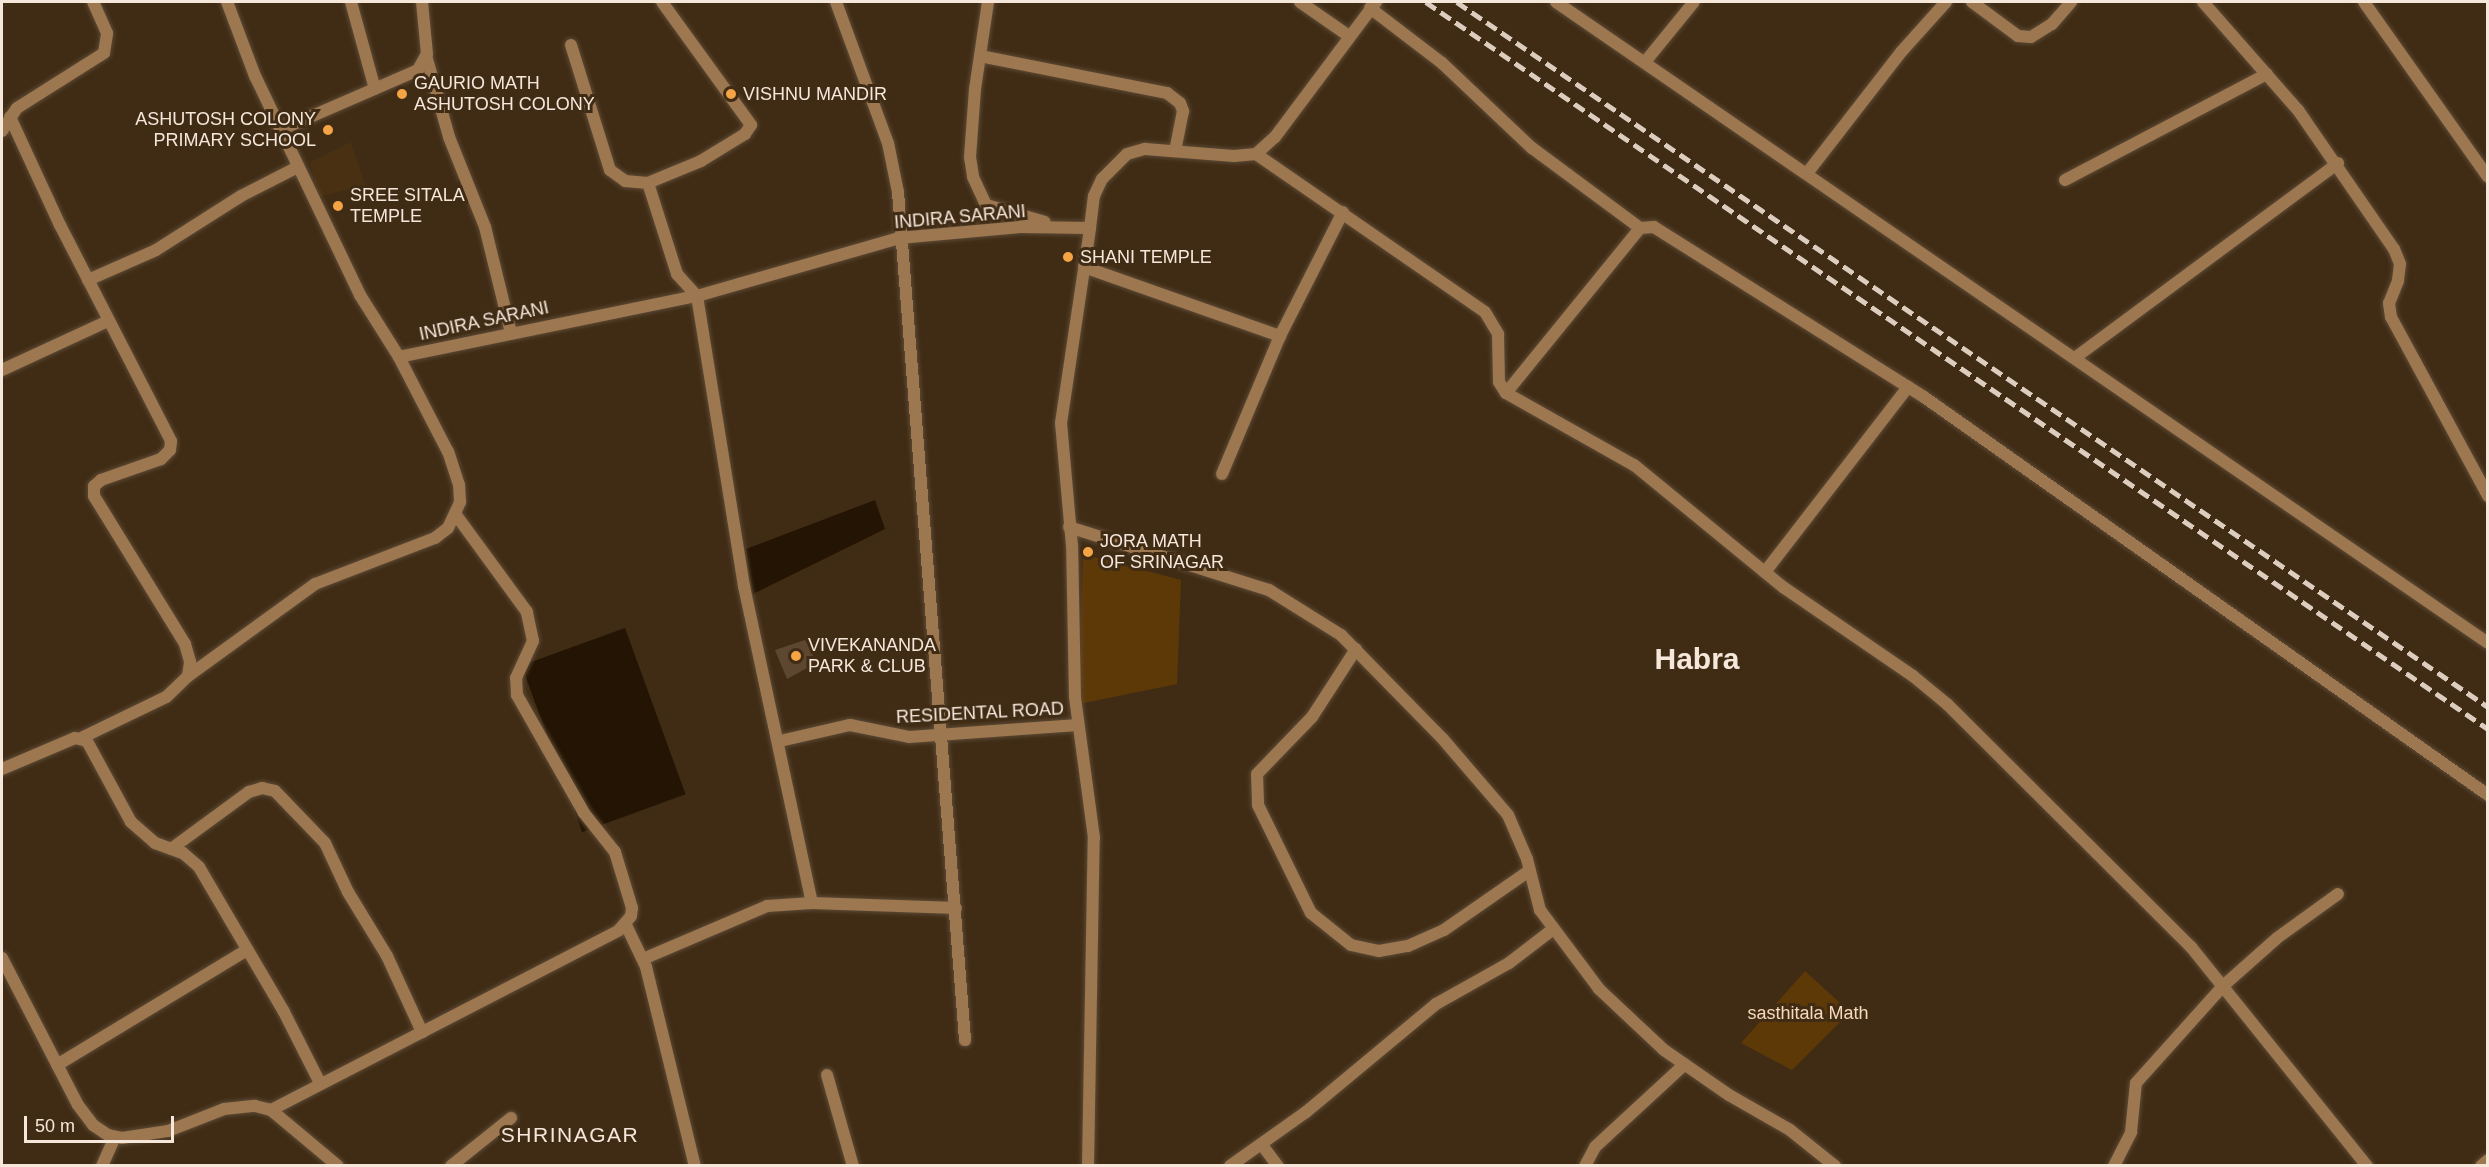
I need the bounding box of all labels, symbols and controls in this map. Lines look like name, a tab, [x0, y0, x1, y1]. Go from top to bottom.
place label: GAURIO MATH ASHUTOSH COLONY	[414, 73, 595, 116]
place label: VISHNU MANDIR	[743, 83, 887, 105]
marker: GAURIO MATH ASHUTOSH COLONY	[395, 87, 409, 101]
marker: VISHNU MANDIR	[724, 87, 738, 101]
place label: ASHUTOSH COLONY PRIMARY SCHOOL	[135, 109, 316, 152]
marker: ASHUTOSH COLONY PRIMARY SCHOOL	[321, 123, 335, 137]
place label: SREE SITALA TEMPLE	[350, 185, 465, 228]
marker: SREE SITALA TEMPLE	[331, 199, 345, 213]
street label: INDIRA SARANI	[893, 200, 1027, 234]
place label: SHANI TEMPLE	[1080, 246, 1212, 268]
marker: SHANI TEMPLE	[1061, 250, 1075, 264]
street label: INDIRA SARANI	[417, 297, 551, 345]
place label: JORA MATH OF SRINAGAR	[1100, 531, 1224, 574]
marker: JORA MATH OF SRINAGAR	[1081, 545, 1095, 559]
place label: VIVEKANANDA PARK & CLUB	[808, 635, 936, 678]
district label: Habra	[1654, 641, 1740, 677]
marker: VIVEKANANDA PARK & CLUB	[789, 649, 803, 663]
street label: RESIDENTAL ROAD	[895, 698, 1065, 728]
park label: sasthitala Math	[1747, 1002, 1869, 1024]
scale bar	[27, 1104, 177, 1142]
text: 50 m	[35, 1116, 75, 1136]
district label: SHRINAGAR	[501, 1122, 639, 1148]

